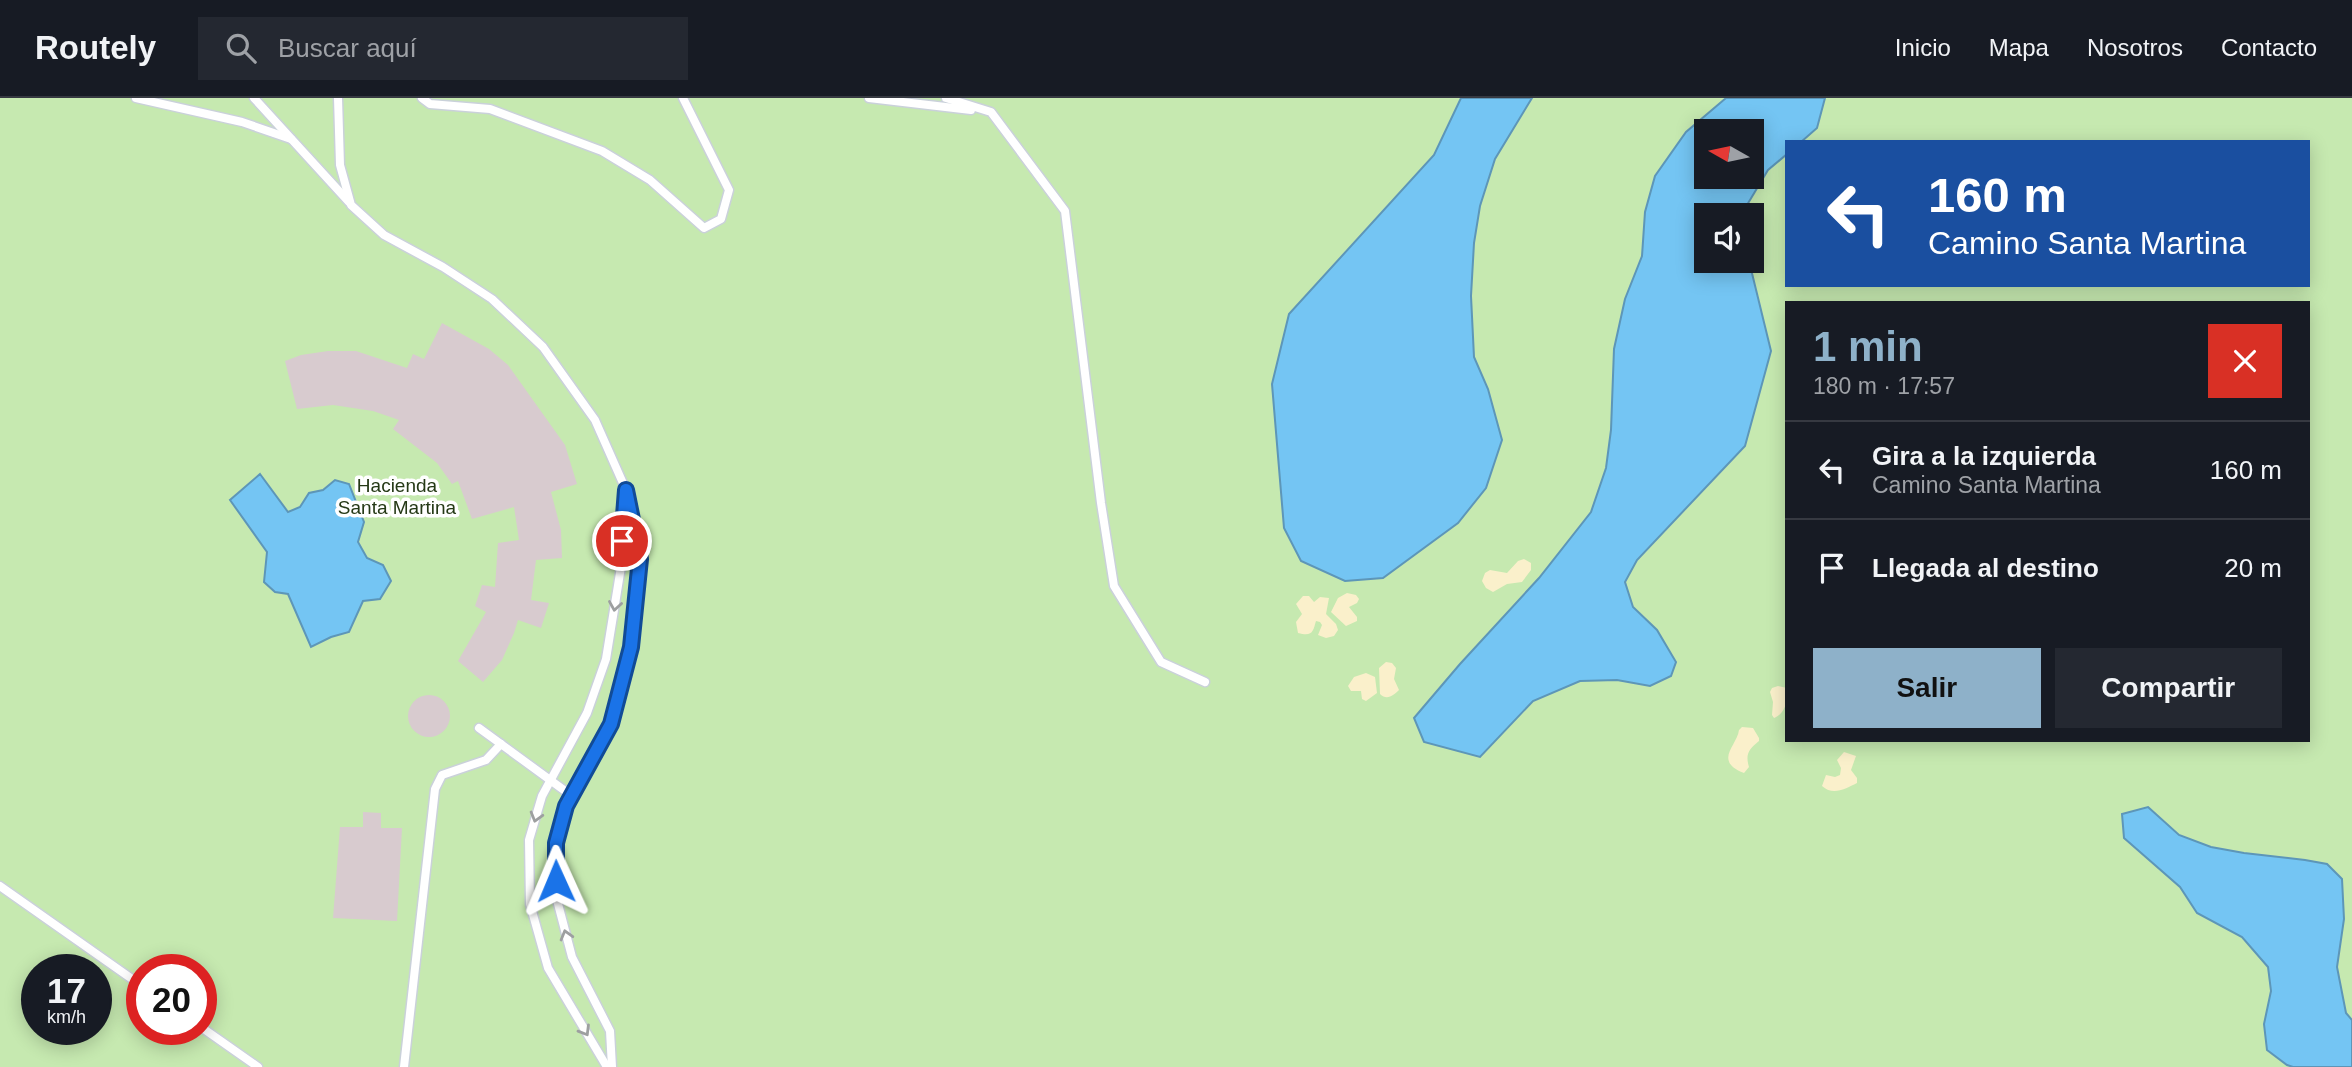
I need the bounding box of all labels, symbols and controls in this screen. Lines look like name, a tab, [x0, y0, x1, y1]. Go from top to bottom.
search box	[198, 17, 688, 80]
text: Routely	[35, 29, 156, 66]
icon: search	[222, 29, 260, 67]
text: Buscar aquí	[278, 33, 417, 63]
text: Inicio	[1895, 34, 1951, 61]
text: Mapa	[1989, 34, 2049, 61]
text: Nosotros	[2087, 34, 2183, 61]
text: Contacto	[2221, 34, 2317, 61]
north arrow	[1694, 119, 1764, 189]
map controls	[1694, 119, 1764, 273]
icon: left	[1813, 168, 1904, 259]
text: 160 m	[1928, 168, 2067, 222]
button: sound	[1694, 203, 1764, 273]
text: Camino Santa Martina	[1928, 225, 2246, 261]
text: 1 min	[1813, 323, 1923, 370]
button: close	[2208, 324, 2282, 398]
text: 180 m · 17:57	[1813, 373, 1955, 399]
text: Gira a la izquierda	[1872, 441, 2096, 471]
icon: left	[1813, 451, 1851, 489]
text: 160 m	[2210, 455, 2282, 485]
text: Camino Santa Martina	[1872, 472, 2101, 498]
park label: Hacienda Santa Martina	[338, 475, 457, 518]
pin	[592, 511, 652, 571]
icon: arrive	[603, 522, 641, 560]
icon: arrive	[1813, 549, 1851, 587]
text: Llegada al destino	[1872, 553, 2099, 583]
text: 20 m	[2224, 553, 2282, 583]
one-way arrow	[608, 600, 623, 612]
button: Salir	[1813, 648, 2041, 728]
button: Compartir	[2055, 648, 2282, 728]
one-way arrow	[529, 811, 544, 823]
position arrow	[519, 844, 593, 918]
one-way arrow	[560, 929, 575, 941]
speed limit sign: 20	[126, 954, 217, 1045]
text: 17	[47, 971, 86, 1010]
text: km/h	[47, 1007, 86, 1027]
one-way arrow	[577, 1024, 590, 1037]

